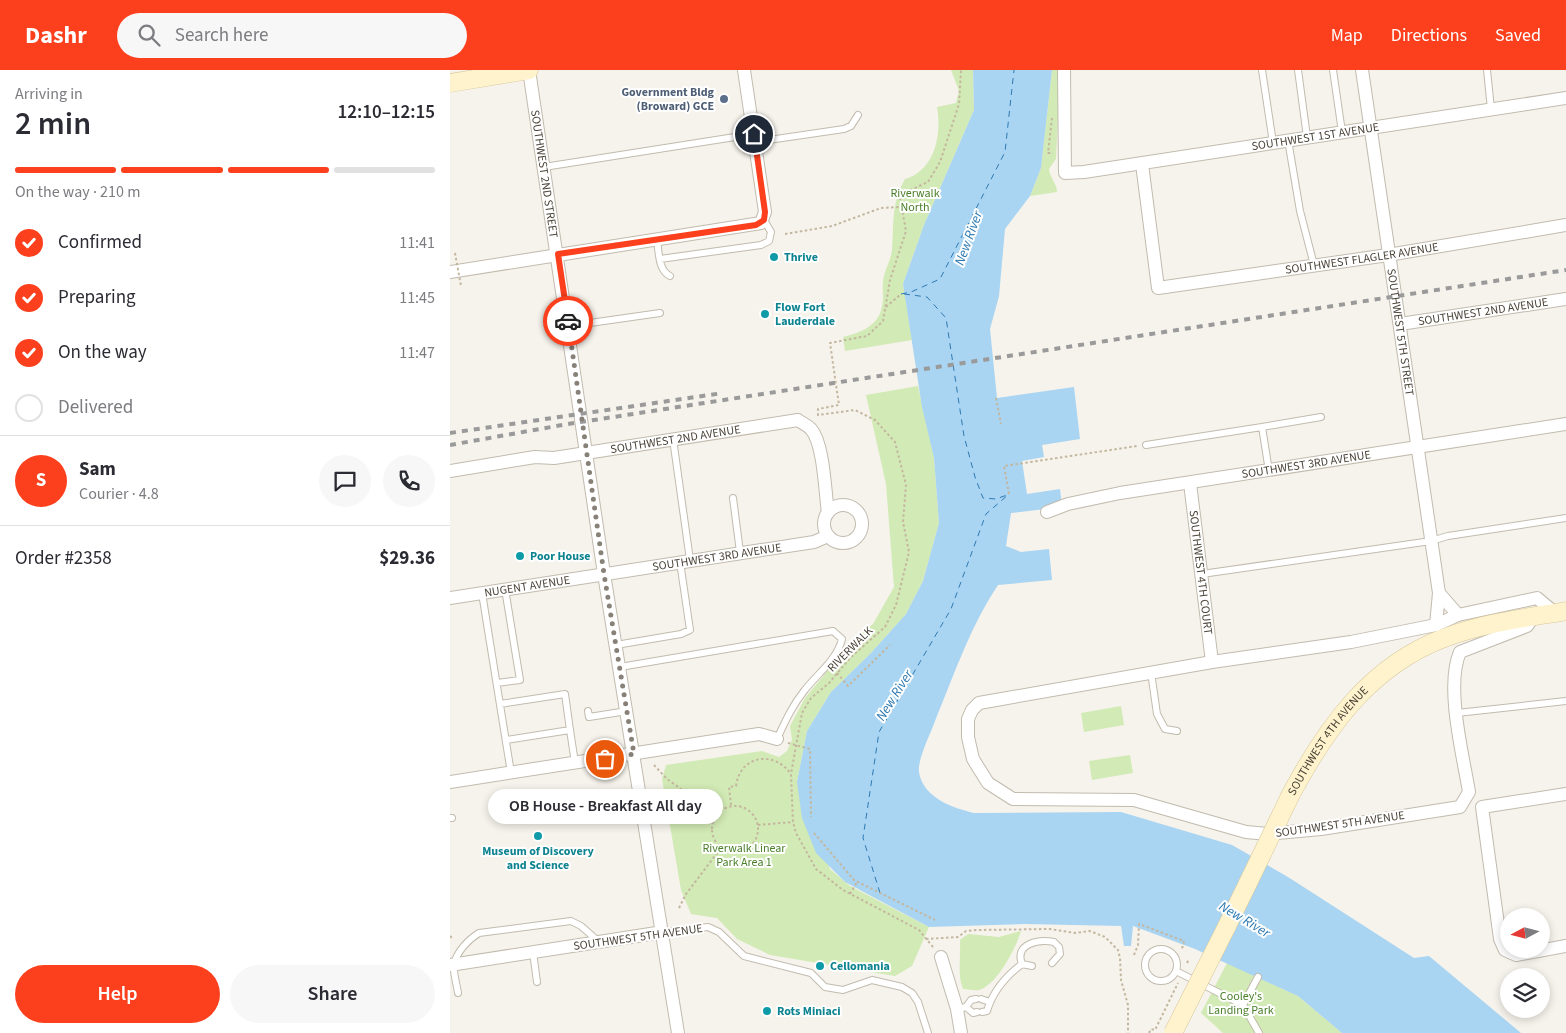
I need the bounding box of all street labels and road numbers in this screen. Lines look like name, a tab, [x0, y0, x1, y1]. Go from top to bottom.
street label: SOUTHWEST 2ND STREET	[526, 109, 562, 240]
street label: SOUTHWEST 1ST AVENUE	[1250, 119, 1380, 155]
street label: SOUTHWEST FLAGLER AVENUE	[1284, 239, 1440, 279]
street label: SOUTHWEST 5TH STREET	[1382, 268, 1418, 398]
street label: SOUTHWEST 2ND AVENUE	[1417, 294, 1549, 330]
street label: SOUTHWEST 2ND AVENUE	[609, 421, 742, 458]
street label: SOUTHWEST 3RD AVENUE	[1240, 446, 1372, 483]
street label: SOUTHWEST 4TH COURT	[1184, 509, 1217, 636]
street label: SOUTHWEST 3RD AVENUE	[651, 539, 783, 576]
street label: NUGENT AVENUE	[483, 572, 571, 602]
street label: RIVERWALK	[824, 623, 877, 676]
street label: SOUTHWEST 4TH AVENUE	[1284, 682, 1372, 799]
street label: SOUTHWEST 5TH AVENUE	[1274, 807, 1406, 842]
street label: SOUTHWEST 5TH AVENUE	[572, 920, 704, 955]

